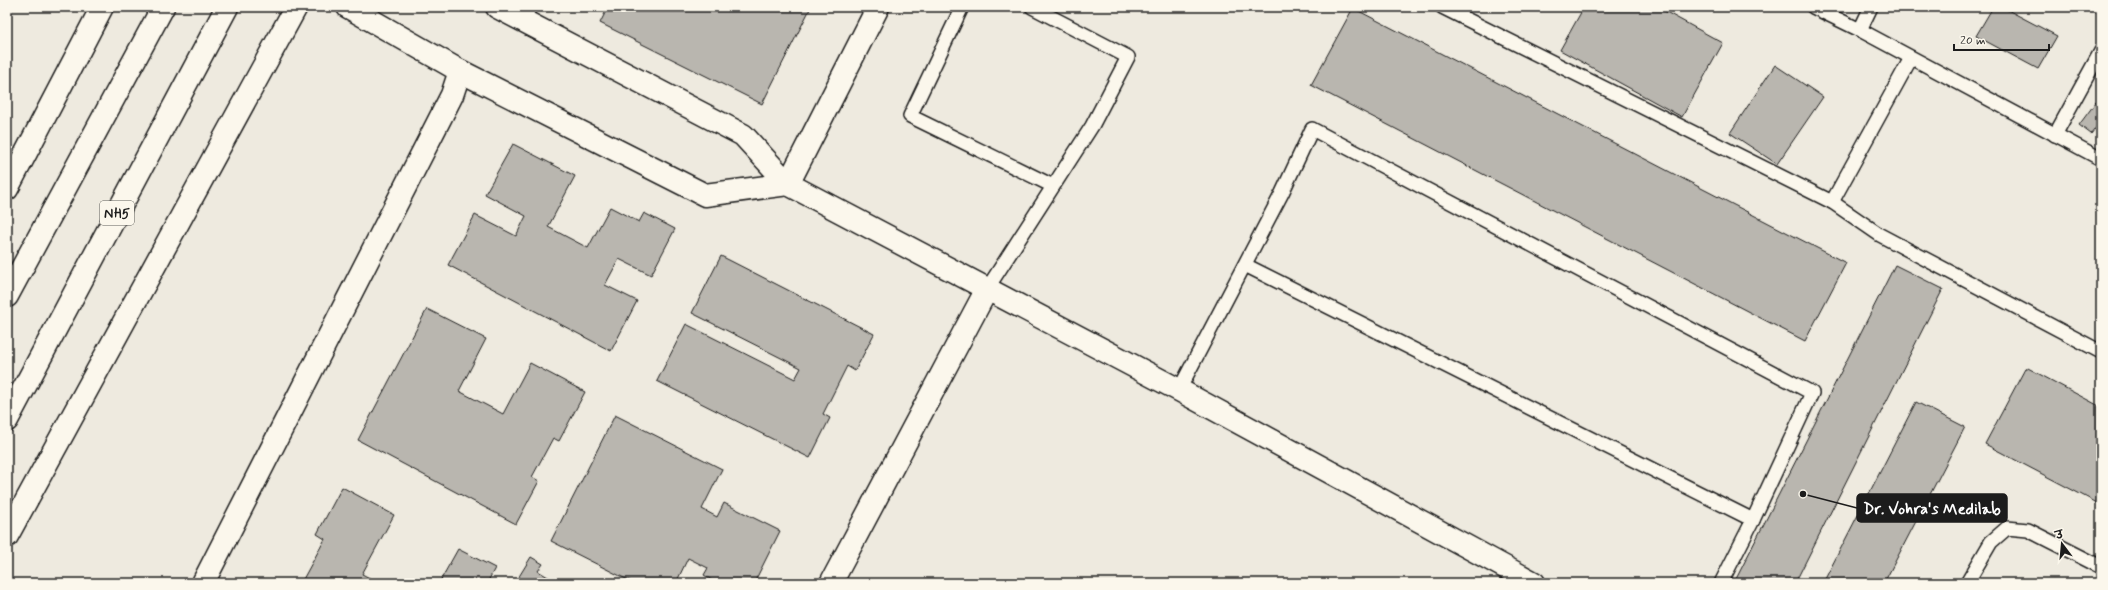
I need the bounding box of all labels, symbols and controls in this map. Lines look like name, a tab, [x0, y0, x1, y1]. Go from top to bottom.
scale bar	[1954, 26, 2049, 52]
text: 20 m	[1960, 33, 1986, 49]
road number: NH5	[100, 201, 134, 225]
callout: Dr. Vohra's Medilab	[1857, 494, 2007, 522]
text: Dr. Vohra's Medilab	[1863, 499, 2001, 520]
north arrow	[2042, 524, 2082, 564]
text: उ	[2053, 527, 2067, 543]

